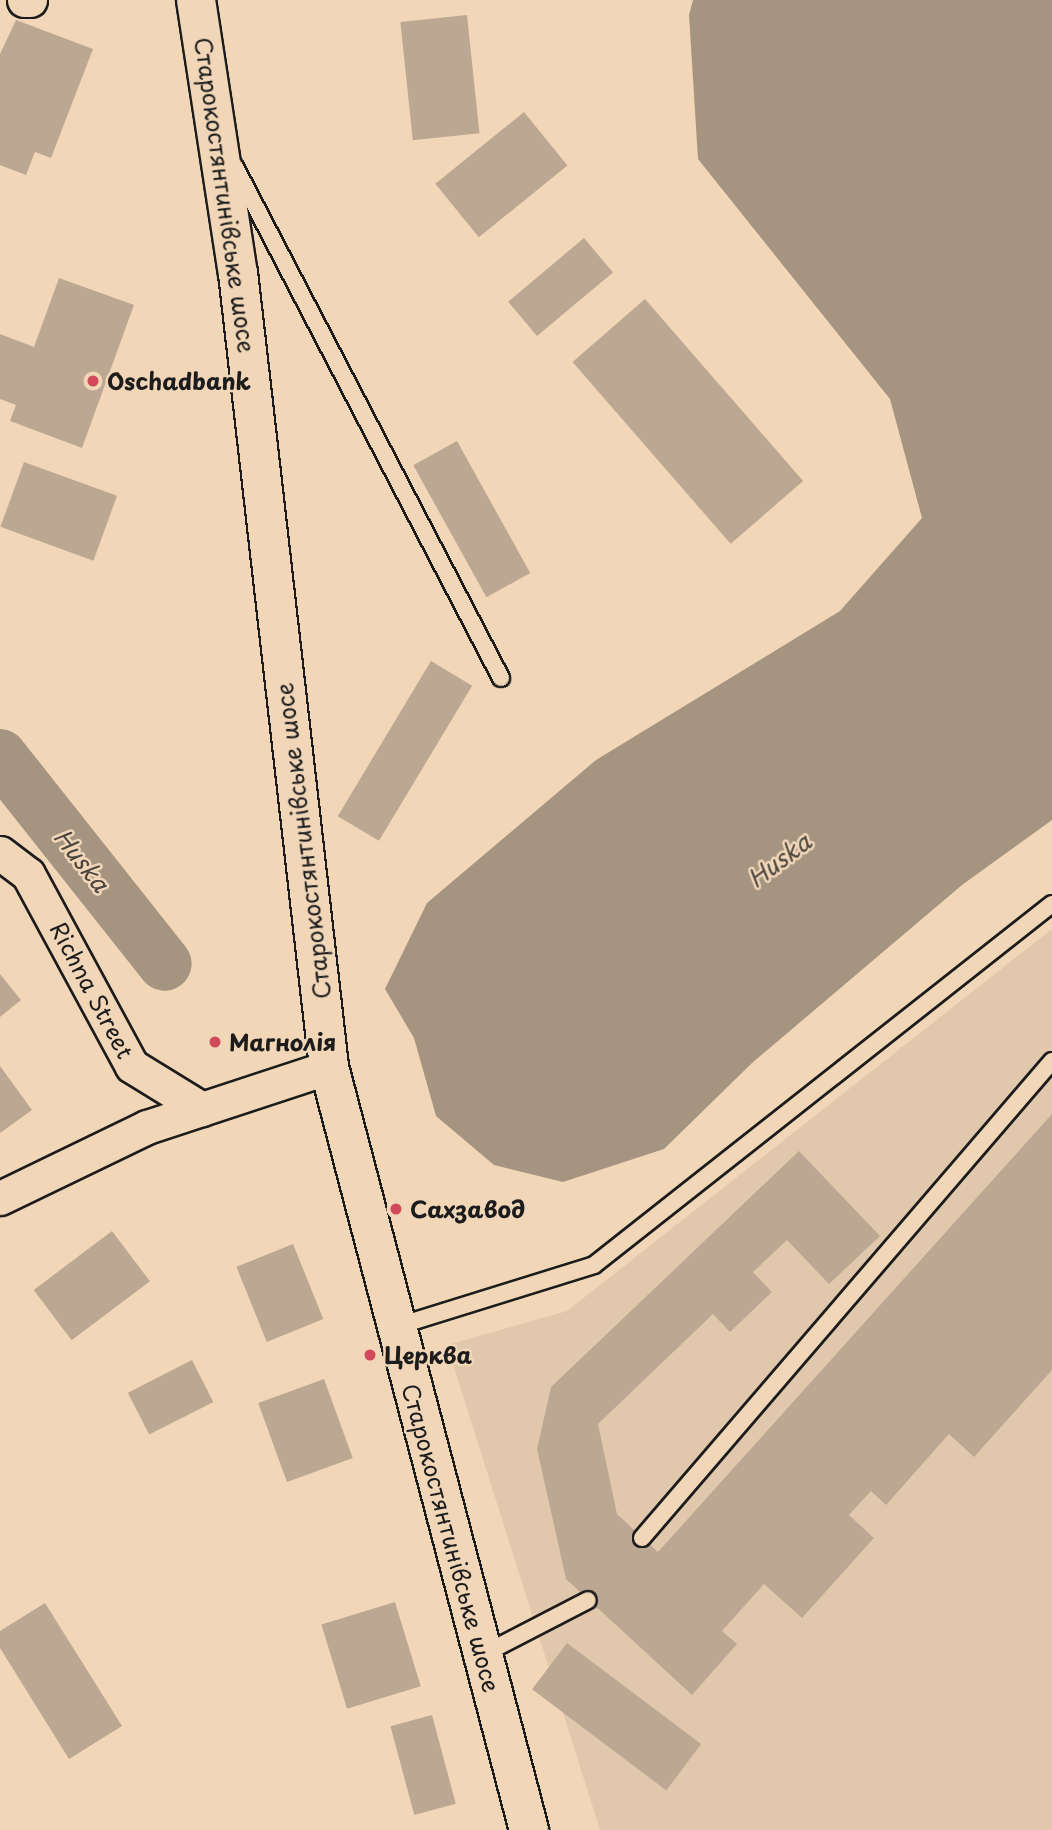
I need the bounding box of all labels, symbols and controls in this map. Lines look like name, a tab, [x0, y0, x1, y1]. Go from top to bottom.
street label: Старокостянтинівське шосе	[189, 36, 261, 354]
place label: Oschadbank	[107, 367, 251, 395]
marker: Oschadbank	[85, 373, 101, 389]
street label: Старокостянтинівське шосе	[270, 682, 336, 1000]
water label: Huska	[48, 823, 116, 897]
water label: Huska	[742, 827, 816, 893]
street label: Richna Street	[44, 917, 140, 1063]
place label: Магнолія	[229, 1028, 336, 1056]
marker: Магнолія	[207, 1034, 223, 1050]
place label: Сахзавод	[410, 1195, 525, 1223]
marker: Сахзавод	[388, 1201, 404, 1217]
place label: Церква	[384, 1341, 472, 1369]
marker: Церква	[362, 1347, 378, 1363]
street label: Старокостянтинівське шосе	[397, 1381, 505, 1695]

